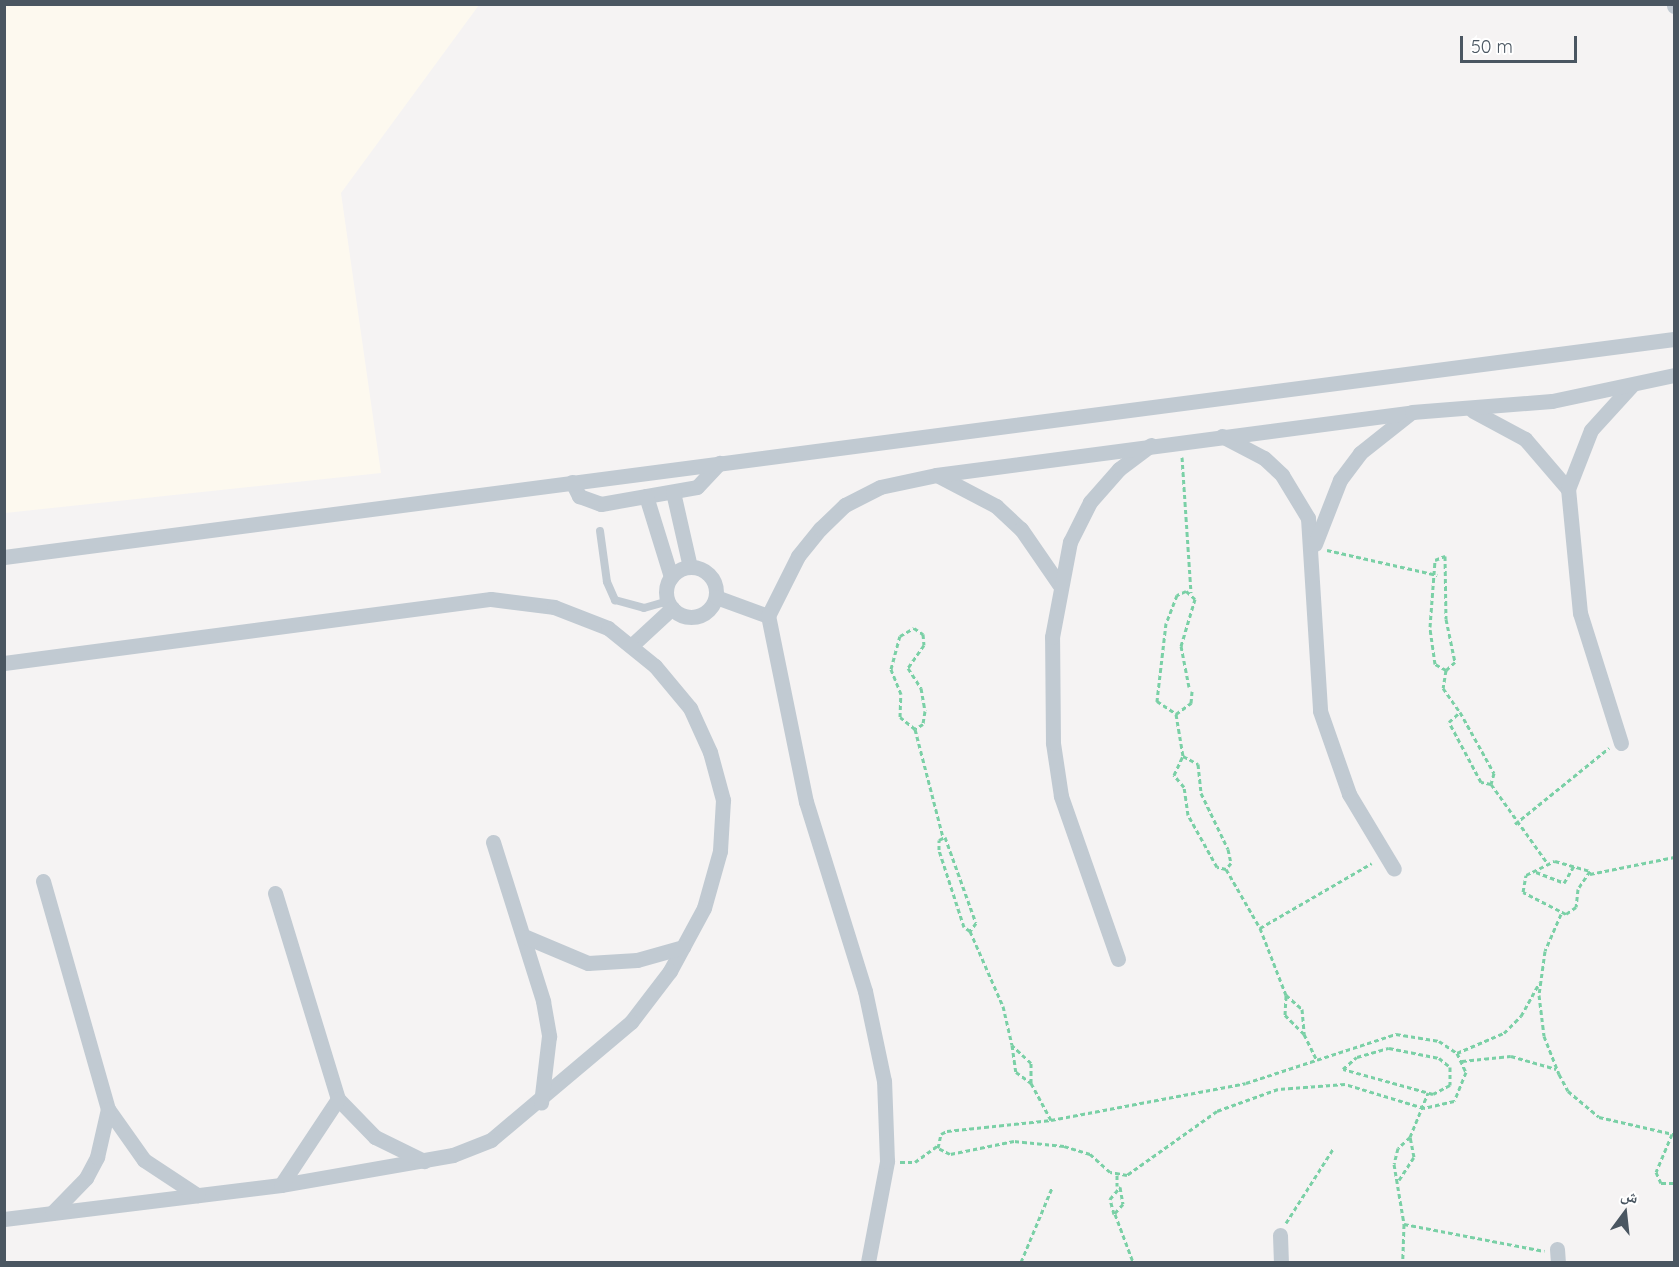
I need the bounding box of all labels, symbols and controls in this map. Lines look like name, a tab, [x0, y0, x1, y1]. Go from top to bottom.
scale bar	[1463, 24, 1580, 62]
text: 50 m	[1471, 35, 1513, 58]
north arrow	[1595, 1183, 1655, 1243]
text: ش	[1619, 1184, 1640, 1207]

